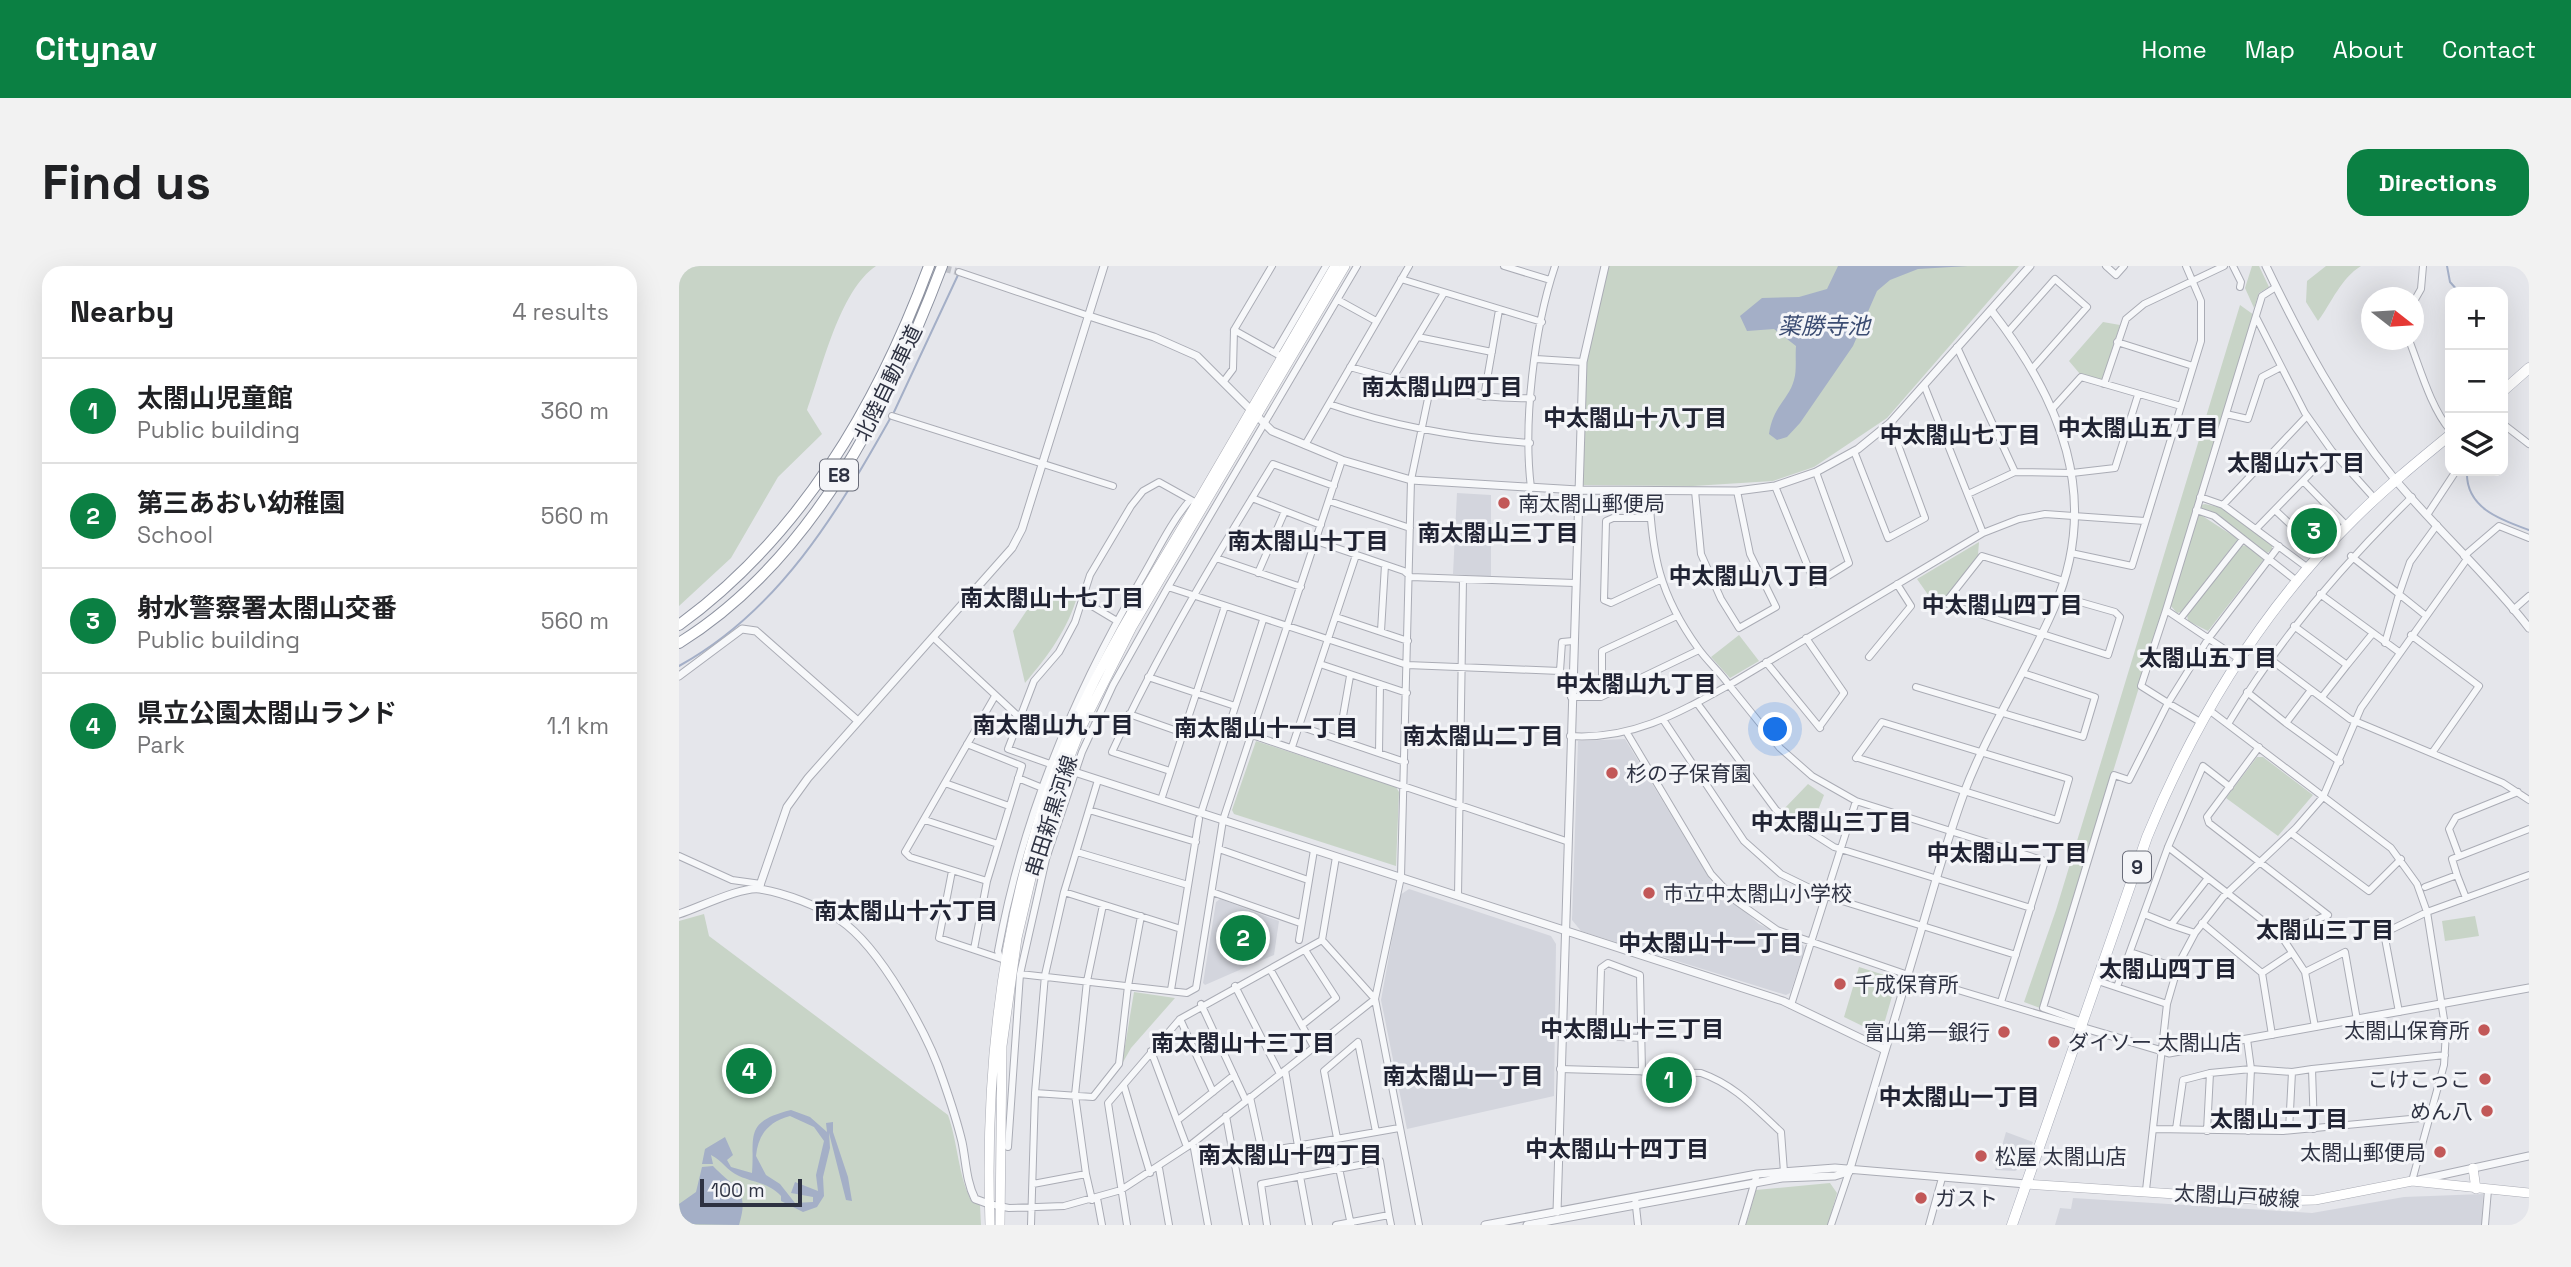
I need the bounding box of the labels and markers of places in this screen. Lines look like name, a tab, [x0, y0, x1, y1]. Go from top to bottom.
place label: 南太閤山郵便局	[1518, 490, 1665, 517]
marker: 南太閤山郵便局	[1496, 495, 1512, 511]
pin: 3	[2291, 505, 2337, 557]
place label: 杉の子保育園	[1626, 760, 1752, 787]
marker: 杉の子保育園	[1604, 765, 1620, 781]
place label: 市立中太閤山小学校	[1663, 880, 1852, 907]
marker: 市立中太閤山小学校	[1641, 885, 1657, 901]
pin: 2	[1220, 912, 1266, 964]
place label: 千成保育所	[1854, 971, 1959, 998]
marker: 千成保育所	[1832, 976, 1848, 992]
place label: 太閤山保育所	[2344, 1017, 2470, 1044]
place label: 富山第一銀行	[1864, 1019, 1990, 1046]
marker: 太閤山保育所	[2476, 1022, 2492, 1038]
marker: 富山第一銀行	[1996, 1024, 2012, 1040]
place label: ダイソー 太閤山店	[2068, 1029, 2241, 1056]
marker: ダイソー 太閤山店	[2046, 1034, 2062, 1050]
pin: 4	[726, 1045, 772, 1097]
pin: 1	[1646, 1054, 1692, 1106]
place label: こけこっこ	[2367, 1066, 2471, 1093]
marker: こけこっこ	[2477, 1071, 2493, 1087]
place label: めん八	[2410, 1098, 2473, 1125]
marker: めん八	[2479, 1103, 2495, 1119]
place label: 太閤山郵便局	[2300, 1139, 2426, 1166]
place label: 松屋 太閤山店	[1995, 1143, 2126, 1170]
marker: 太閤山郵便局	[2432, 1144, 2448, 1160]
marker: 松屋 太閤山店	[1973, 1148, 1989, 1164]
place label: ガスト	[1935, 1185, 1998, 1212]
marker: ガスト	[1913, 1190, 1929, 1206]

